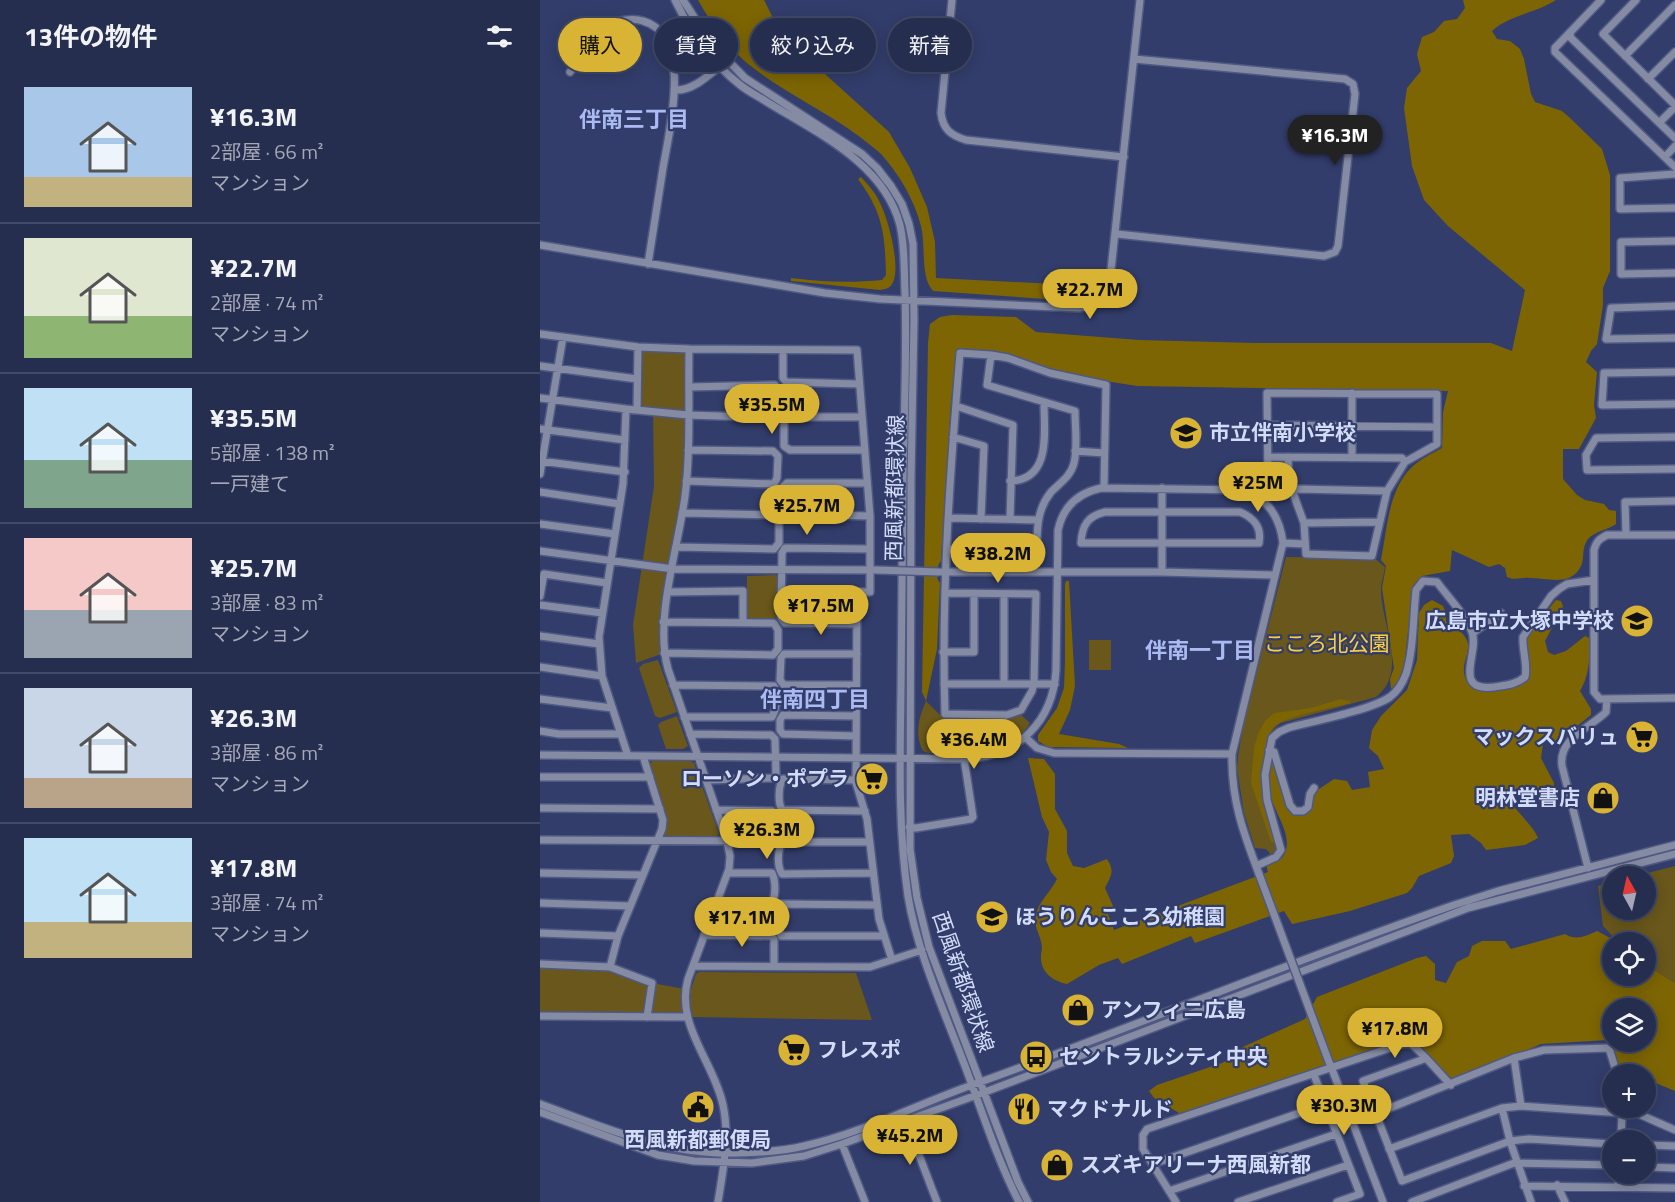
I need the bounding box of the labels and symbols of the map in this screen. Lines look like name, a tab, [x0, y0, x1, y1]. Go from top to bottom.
district label: 伴南三丁目	[579, 102, 689, 136]
pin: ¥16.3M	[1286, 115, 1384, 166]
pin: ¥22.7M	[1041, 269, 1139, 320]
pin: ¥35.5M	[723, 384, 821, 435]
street label: 西風新都環状線	[877, 414, 911, 562]
school or university icon: 市立伴南小学校	[1168, 415, 1204, 451]
place label: 市立伴南小学校	[1209, 416, 1356, 448]
pin: ¥25M	[1222, 462, 1294, 513]
pin: ¥25.7M	[758, 485, 856, 536]
pin: ¥38.2M	[949, 533, 1047, 584]
pin: ¥17.5M	[772, 585, 870, 636]
school or university icon: 広島市立大塚中学校	[1619, 603, 1655, 639]
place label: 広島市立大塚中学校	[1425, 604, 1614, 636]
park label: こころ北公園	[1264, 627, 1390, 659]
district label: 伴南一丁目	[1145, 633, 1255, 667]
district label: 伴南四丁目	[760, 682, 870, 716]
pin: ¥36.4M	[925, 719, 1023, 770]
supermarket icon: マックスバリュ	[1624, 719, 1660, 755]
place label: マックスバリュ	[1473, 720, 1619, 752]
supermarket icon: ローソン・ポプラ	[854, 761, 890, 797]
place label: ローソン・ポプラ	[681, 762, 849, 794]
shop icon: 明林堂書店	[1585, 780, 1621, 816]
place label: 明林堂書店	[1475, 781, 1580, 813]
pin: ¥26.3M	[718, 809, 816, 860]
north arrow	[1602, 866, 1656, 920]
pin: ¥17.1M	[693, 897, 791, 948]
school or university icon: ほうりんこころ幼稚園	[974, 899, 1010, 935]
place label: ほうりんこころ幼稚園	[1015, 900, 1225, 932]
street label: 西風新都環状線	[925, 907, 1003, 1056]
shop icon: アンフィニ広島	[1060, 992, 1096, 1028]
place label: アンフィニ広島	[1101, 993, 1246, 1025]
pin: ¥17.8M	[1346, 1008, 1444, 1059]
supermarket icon: フレスポ	[776, 1032, 812, 1068]
place label: フレスポ	[817, 1033, 901, 1065]
bus stop icon: セントラルシティ中央	[1018, 1039, 1054, 1075]
place label: セントラルシティ中央	[1059, 1040, 1268, 1072]
pin: ¥30.3M	[1295, 1085, 1393, 1136]
public building icon: 西風新都郵便局	[680, 1089, 716, 1125]
restaurant icon: マクドナルド	[1006, 1091, 1042, 1127]
place label: マクドナルド	[1047, 1092, 1173, 1124]
pin: ¥45.2M	[861, 1115, 959, 1166]
place label: 西風新都郵便局	[625, 1123, 772, 1155]
shop icon: スズキアリーナ西風新都	[1039, 1147, 1075, 1183]
place label: スズキアリーナ西風新都	[1080, 1148, 1311, 1180]

